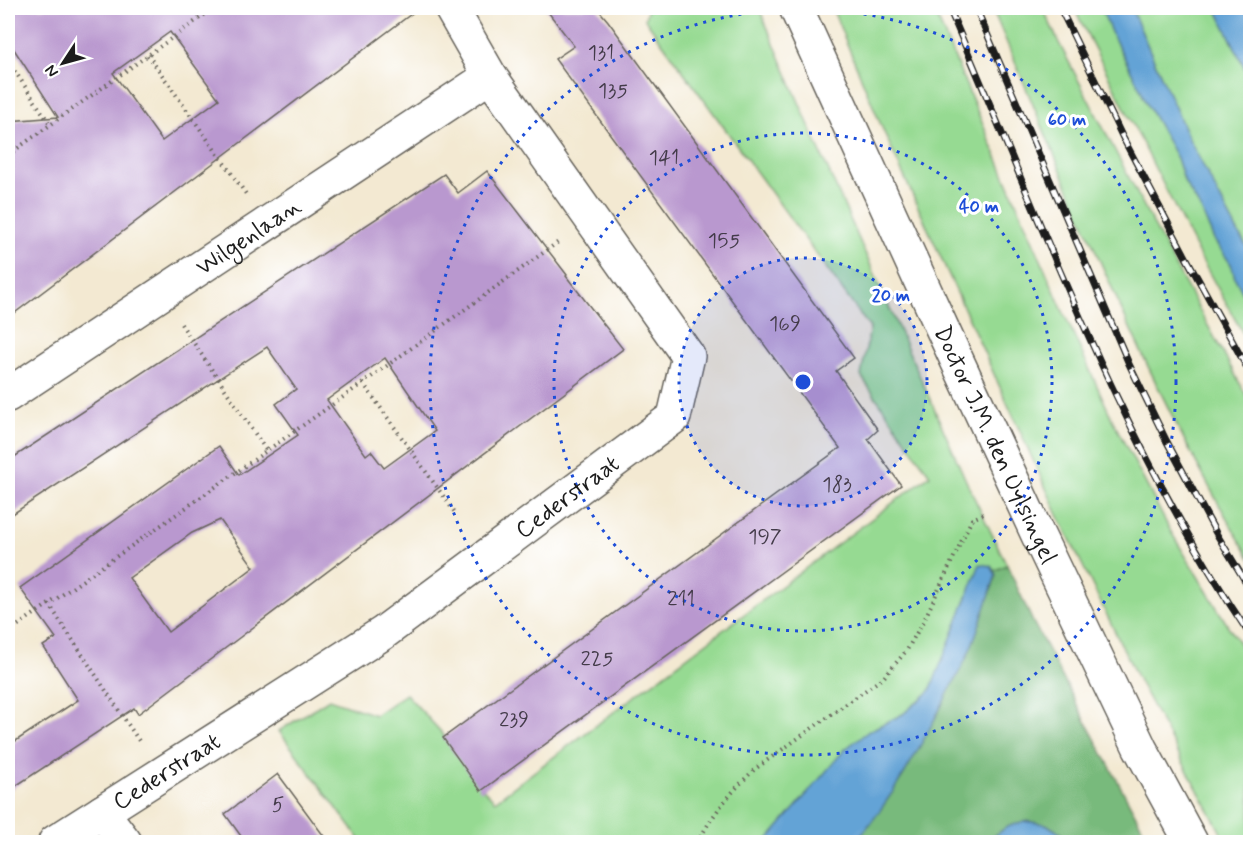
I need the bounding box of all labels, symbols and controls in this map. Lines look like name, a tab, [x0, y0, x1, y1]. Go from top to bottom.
north arrow	[33, 33, 93, 93]
house number: 131	[588, 39, 614, 67]
text: N	[40, 60, 64, 81]
house number: 135	[598, 77, 628, 105]
text: 60 m	[1048, 108, 1086, 132]
house number: 141	[649, 144, 679, 172]
street label: Wilgenlaan	[190, 191, 308, 283]
text: 40 m	[959, 195, 999, 219]
house number: 155	[708, 227, 740, 255]
text: 20 m	[872, 284, 910, 308]
house number: 169	[769, 310, 801, 338]
street label: Doctor J.M. den Uylsingel	[926, 321, 1064, 569]
centre of rings	[793, 372, 813, 392]
street label: Cederstraat	[510, 449, 626, 546]
house number: 183	[822, 471, 852, 499]
house number: 197	[748, 523, 782, 551]
house number: 211	[667, 585, 695, 613]
house number: 225	[580, 645, 614, 673]
house number: 239	[499, 706, 529, 734]
street label: Cederstraat	[107, 727, 227, 818]
house number: 5	[272, 791, 284, 819]

